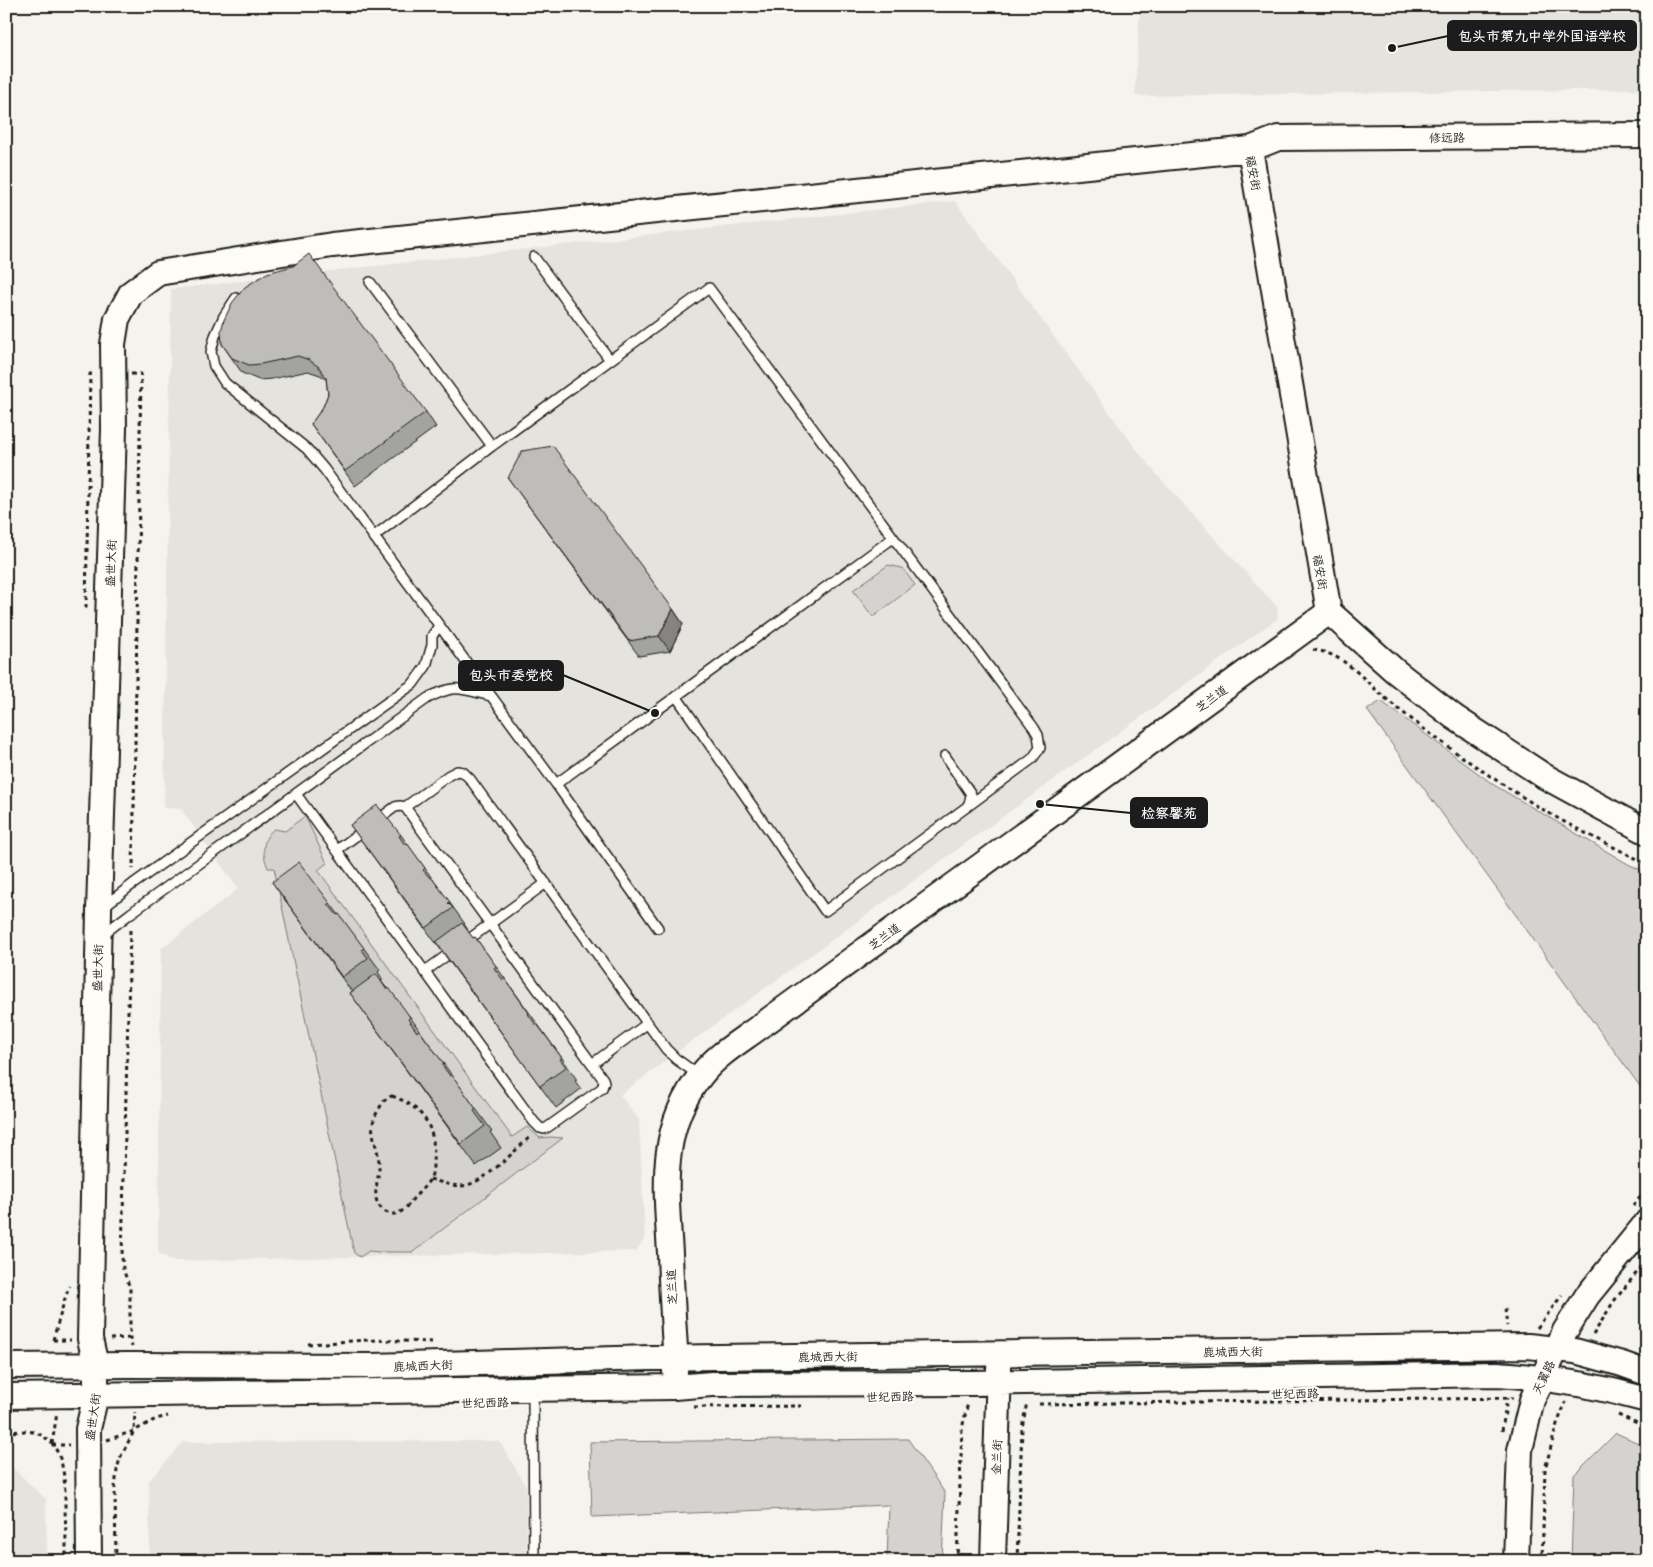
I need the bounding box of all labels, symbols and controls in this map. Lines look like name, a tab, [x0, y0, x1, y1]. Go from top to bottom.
callout: 包头市第九中学外国语学校	[1448, 21, 1636, 50]
text: 包头市第九中学外国语学校	[1458, 25, 1626, 46]
street label: 修远路	[1429, 128, 1465, 146]
street label: 福安街	[1242, 154, 1266, 192]
street label: 盛世大街	[100, 539, 120, 587]
street label: 福安街	[1309, 553, 1333, 591]
callout: 包头市委党校	[459, 661, 563, 690]
text: 包头市委党校	[469, 664, 553, 685]
street label: 芝兰道	[1191, 680, 1231, 716]
callout: 检察馨苑	[1131, 798, 1207, 827]
text: 检察馨苑	[1141, 802, 1197, 823]
street label: 芝兰道	[864, 918, 904, 954]
street label: 盛世大街	[88, 944, 106, 992]
street label: 芝兰道	[661, 1269, 681, 1305]
street label: 鹿城西大街	[1203, 1341, 1263, 1361]
street label: 鹿城西大街	[798, 1346, 858, 1366]
street label: 鹿城西大街	[393, 1355, 453, 1375]
street label: 天翼路	[1527, 1357, 1559, 1397]
street label: 世纪西路	[1271, 1384, 1319, 1402]
street label: 世纪西路	[866, 1387, 914, 1405]
street label: 盛世大街	[80, 1392, 104, 1442]
street label: 世纪西路	[461, 1393, 509, 1411]
street label: 金兰街	[986, 1439, 1006, 1475]

